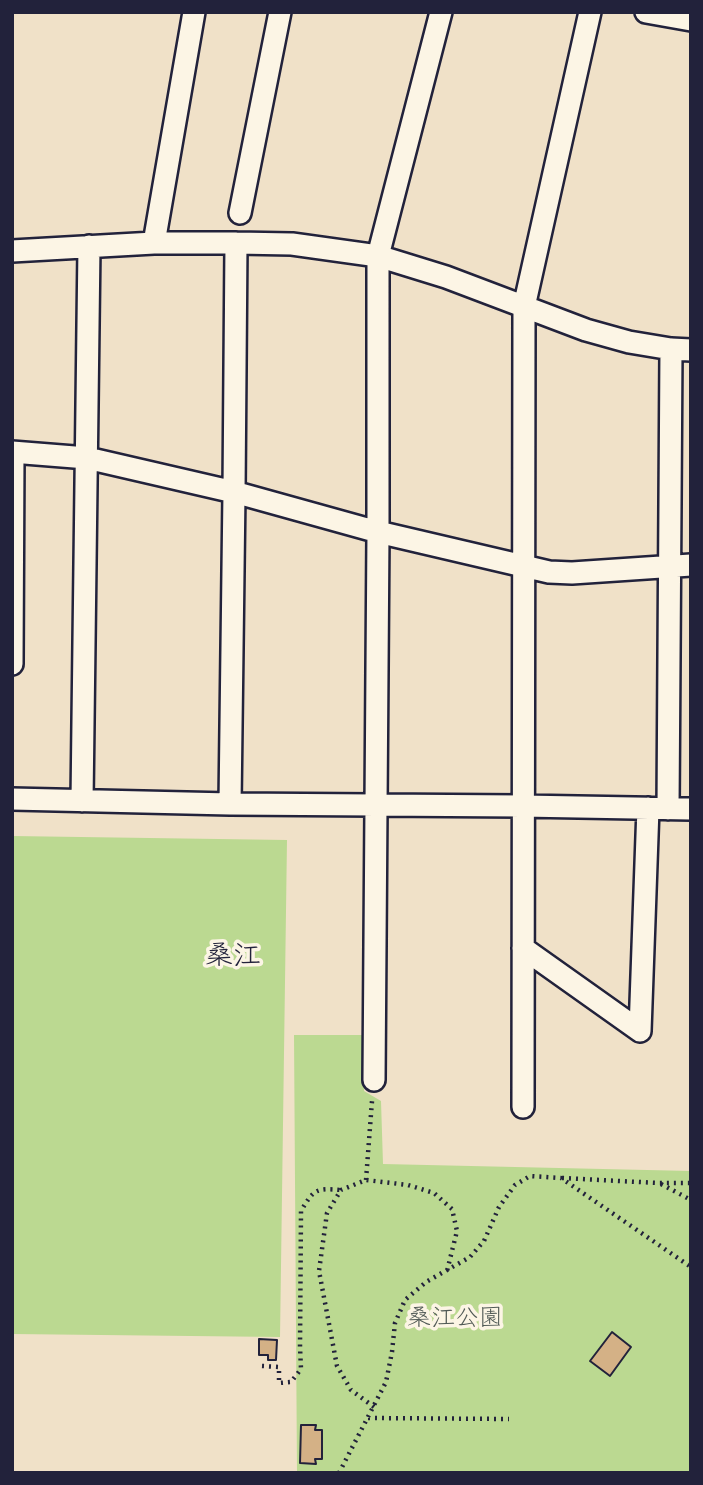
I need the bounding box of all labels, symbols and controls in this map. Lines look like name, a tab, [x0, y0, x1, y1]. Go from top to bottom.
district label: 桑江	[205, 940, 261, 974]
park label: 桑江公園	[407, 1305, 503, 1333]

